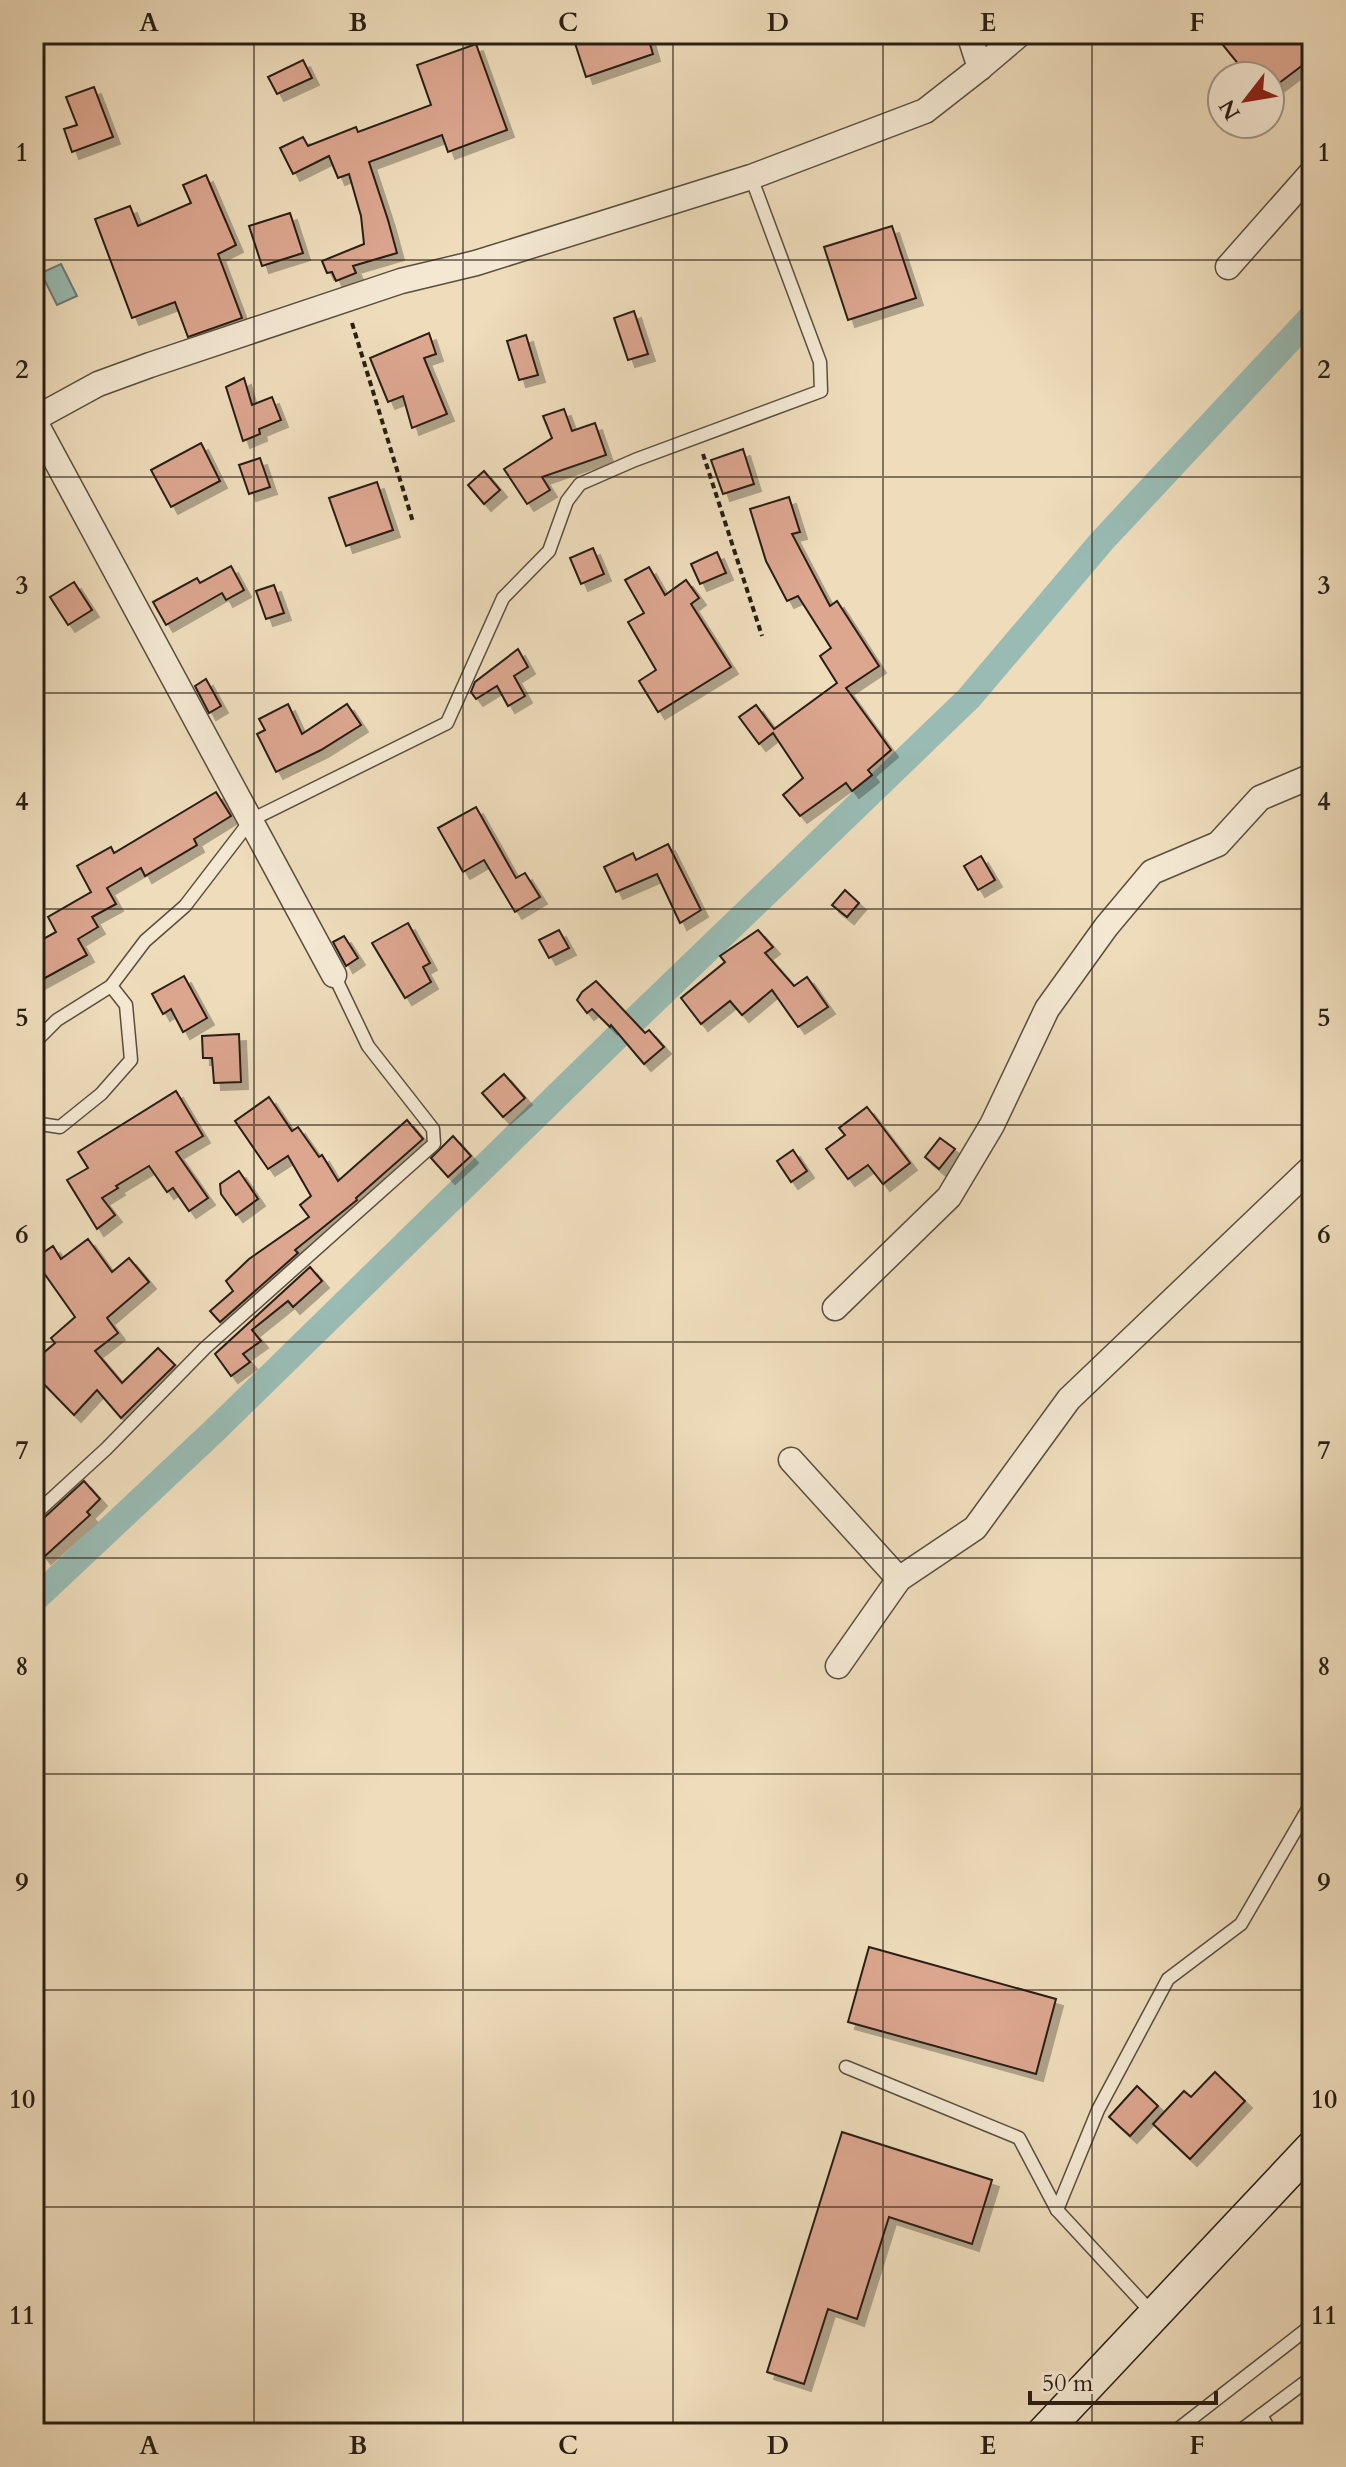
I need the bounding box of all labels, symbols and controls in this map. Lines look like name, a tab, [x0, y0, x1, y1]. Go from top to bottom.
text: A	[139, 5, 159, 40]
text: B	[349, 5, 367, 40]
text: C	[558, 5, 578, 40]
text: D	[767, 5, 789, 40]
text: E	[980, 5, 996, 40]
text: F	[1189, 5, 1205, 40]
north arrow	[1206, 60, 1286, 140]
text: N	[1212, 94, 1247, 126]
text: 1	[15, 135, 29, 170]
text: 1	[1317, 135, 1331, 170]
text: 2	[15, 352, 29, 387]
text: 2	[1317, 352, 1331, 387]
text: 3	[15, 568, 29, 603]
text: 3	[1317, 568, 1331, 603]
text: 4	[15, 784, 29, 819]
text: 4	[1317, 784, 1331, 819]
text: 5	[15, 1000, 29, 1035]
text: 5	[1317, 1000, 1331, 1035]
text: 6	[15, 1217, 29, 1252]
text: 6	[1317, 1217, 1331, 1252]
text: 7	[15, 1433, 29, 1468]
text: 7	[1317, 1433, 1331, 1468]
text: 8	[15, 1649, 29, 1684]
text: 8	[1317, 1649, 1331, 1684]
text: 9	[15, 1865, 29, 1900]
text: 9	[1317, 1865, 1331, 1900]
text: 10	[9, 2082, 35, 2117]
text: 10	[1311, 2082, 1337, 2117]
text: 11	[9, 2298, 35, 2333]
text: 11	[1311, 2298, 1337, 2333]
scale bar	[1030, 2355, 1216, 2405]
text: 50 m	[1042, 2367, 1094, 2400]
text: A	[139, 2428, 159, 2463]
text: B	[349, 2428, 367, 2463]
text: C	[558, 2428, 578, 2463]
text: D	[767, 2428, 789, 2463]
text: E	[980, 2428, 996, 2463]
text: F	[1189, 2428, 1205, 2463]

